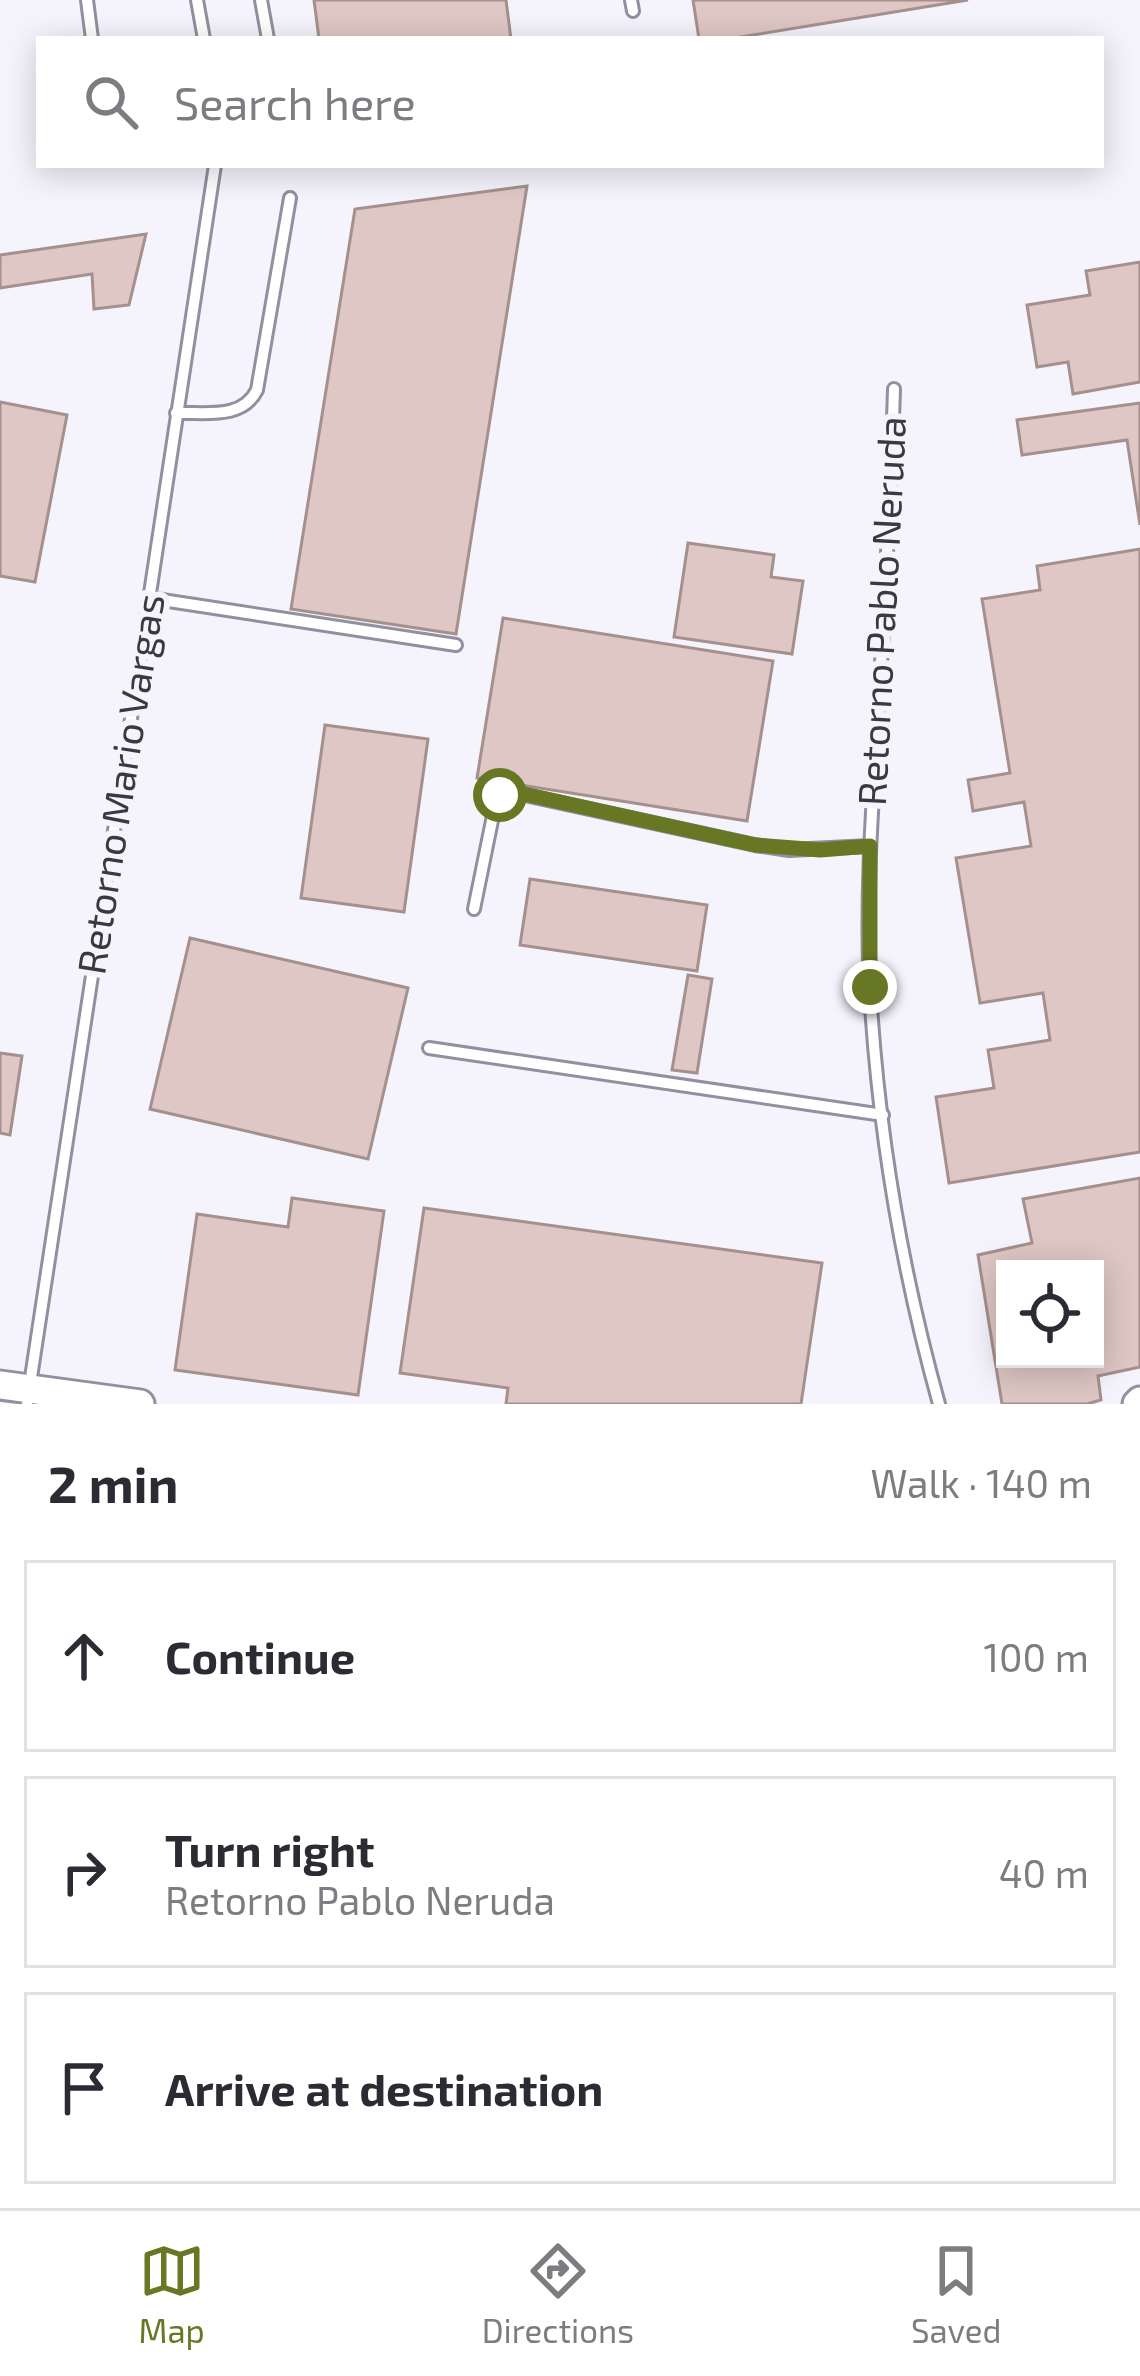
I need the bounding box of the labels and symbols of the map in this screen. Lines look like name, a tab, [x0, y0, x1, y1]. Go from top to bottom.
street label: Retorno Pablo Neruda	[847, 415, 914, 807]
street label: Retorno Mario Vargas	[66, 590, 173, 977]
route start	[473, 768, 527, 822]
route end	[843, 960, 897, 1014]

